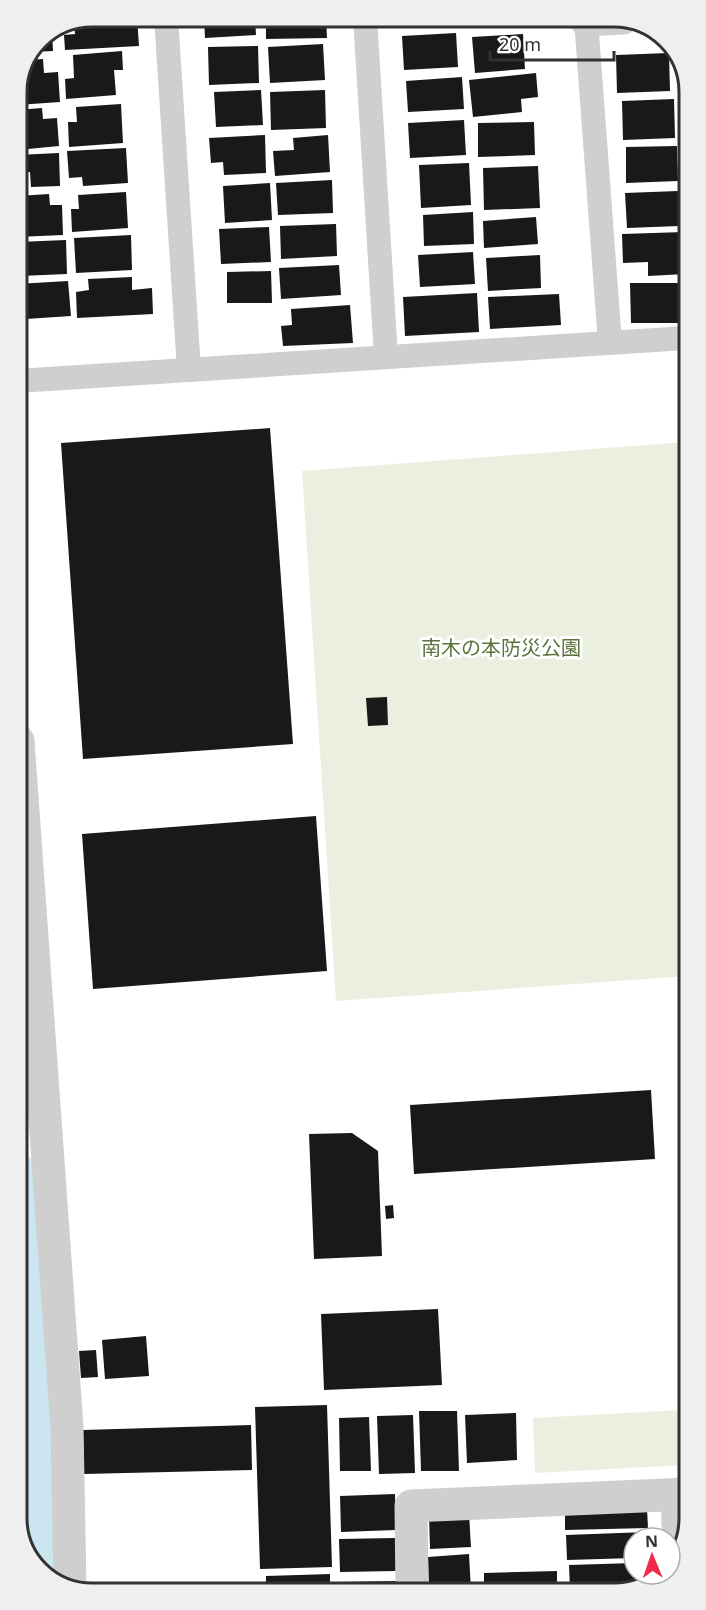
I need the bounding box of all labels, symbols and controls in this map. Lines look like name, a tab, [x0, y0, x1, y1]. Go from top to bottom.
scale bar	[490, 24, 614, 62]
text: 20 m	[499, 32, 541, 56]
park label: 南木の本防災公園	[421, 634, 581, 661]
north arrow	[622, 1526, 682, 1586]
text: N	[645, 1530, 658, 1552]

